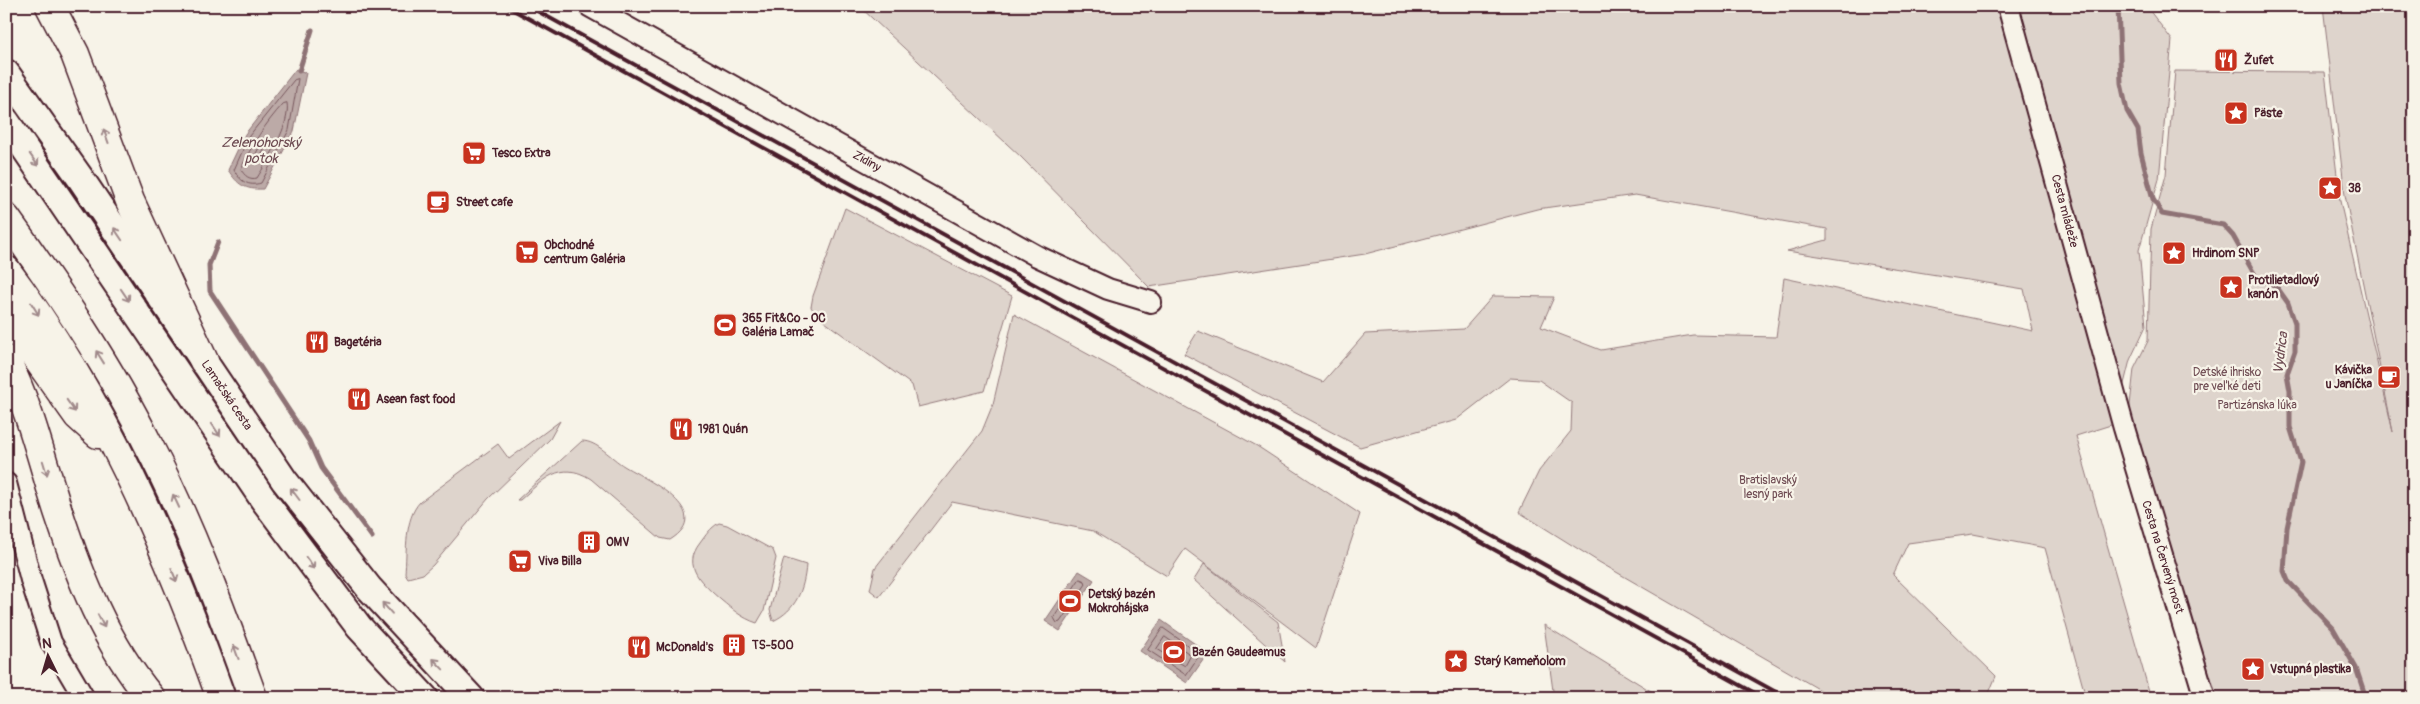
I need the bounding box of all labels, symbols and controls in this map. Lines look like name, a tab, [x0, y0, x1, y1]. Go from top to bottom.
restaurant icon: Žufet	[2213, 47, 2239, 73]
place label: Žufet	[2244, 52, 2275, 68]
place icon: Päste	[2223, 100, 2249, 126]
place label: Päste	[2254, 106, 2284, 121]
one-way arrow	[101, 129, 110, 144]
water label: Zelenohorský potok	[221, 134, 303, 167]
supermarket icon: Tesco Extra	[461, 140, 487, 166]
place label: Tesco Extra	[491, 146, 551, 161]
street label: Zidiny	[850, 148, 883, 175]
one-way arrow	[29, 153, 39, 167]
street label: Cesta mládeže	[2048, 173, 2081, 249]
place icon: 38	[2317, 175, 2343, 201]
place label: 38	[2348, 181, 2361, 196]
cafe icon: Street cafe	[425, 189, 451, 215]
place label: Street cafe	[456, 195, 514, 210]
one-way arrow	[112, 227, 123, 241]
place label: Obchodné centrum Galéria	[543, 238, 626, 267]
supermarket icon: Obchodné centrum Galéria	[514, 239, 540, 265]
place icon: Hrdinom SNP	[2161, 240, 2187, 266]
place label: Hrdinom SNP	[2192, 246, 2260, 261]
place label: Protilietadlový kanón	[2247, 273, 2320, 302]
place icon: Protilietadlový kanón	[2218, 274, 2244, 300]
one-way arrow	[120, 288, 130, 302]
one-way arrow	[30, 302, 40, 316]
place label: 365 Fit&Co - OC Galéria Lamač	[742, 311, 826, 340]
sports icon: 365 Fit&Co - OC Galéria Lamač	[712, 312, 738, 338]
restaurant icon: Bagetéria	[304, 329, 330, 355]
water label: Vydrica	[2269, 330, 2292, 375]
place label: Bagetéria	[334, 335, 382, 350]
one-way arrow	[95, 351, 105, 365]
street label: Lamačská cesta	[198, 357, 256, 433]
place label: Kávička u Janíčka	[2325, 363, 2372, 392]
cafe icon: Kávička u Janíčka	[2376, 364, 2402, 390]
park label: Detské ihrisko pre veľké deti	[2193, 365, 2262, 394]
restaurant icon: Asean fast food	[346, 386, 372, 412]
place label: Asean fast food	[376, 392, 456, 407]
park label: Partizánska lúka	[2217, 398, 2297, 413]
one-way arrow	[66, 399, 76, 413]
restaurant icon: 1981 Quán	[668, 416, 694, 442]
place label: 1981 Quán	[698, 422, 748, 437]
one-way arrow	[211, 423, 221, 437]
one-way arrow	[41, 460, 51, 476]
park label: Bratislavský lesný park	[1739, 473, 1797, 502]
one-way arrow	[290, 488, 301, 501]
one-way arrow	[171, 494, 180, 509]
street label: Cesta na Červený most	[2138, 499, 2188, 616]
building icon: OMV	[576, 529, 602, 555]
place label: OMV	[606, 535, 629, 550]
supermarket icon: Viva Billa	[507, 548, 533, 574]
place label: Viva Billa	[538, 554, 582, 569]
one-way arrow	[305, 556, 315, 570]
one-way arrow	[170, 567, 180, 582]
place label: Detský bazén Mokrohájska	[1088, 587, 1155, 616]
sports icon: Detský bazén Mokrohájska	[1057, 588, 1083, 614]
one-way arrow	[381, 602, 393, 615]
one-way arrow	[97, 613, 106, 628]
north arrow	[22, 632, 72, 682]
building icon: TS-500	[721, 632, 747, 658]
restaurant icon: McDonald's	[626, 634, 652, 660]
text: N	[41, 635, 52, 652]
place label: TS-500	[751, 638, 794, 653]
sports icon: Bazén Gaudeamus	[1161, 639, 1187, 665]
place label: McDonald's	[656, 640, 714, 655]
one-way arrow	[231, 645, 240, 660]
place label: Bazén Gaudeamus	[1192, 645, 1286, 660]
place icon: Starý Kameňolom	[1443, 648, 1469, 674]
place label: Starý Kameňolom	[1474, 654, 1566, 669]
place icon: Vstupná plastika	[2240, 656, 2266, 682]
one-way arrow	[432, 657, 444, 670]
place label: Vstupná plastika	[2270, 662, 2352, 677]

